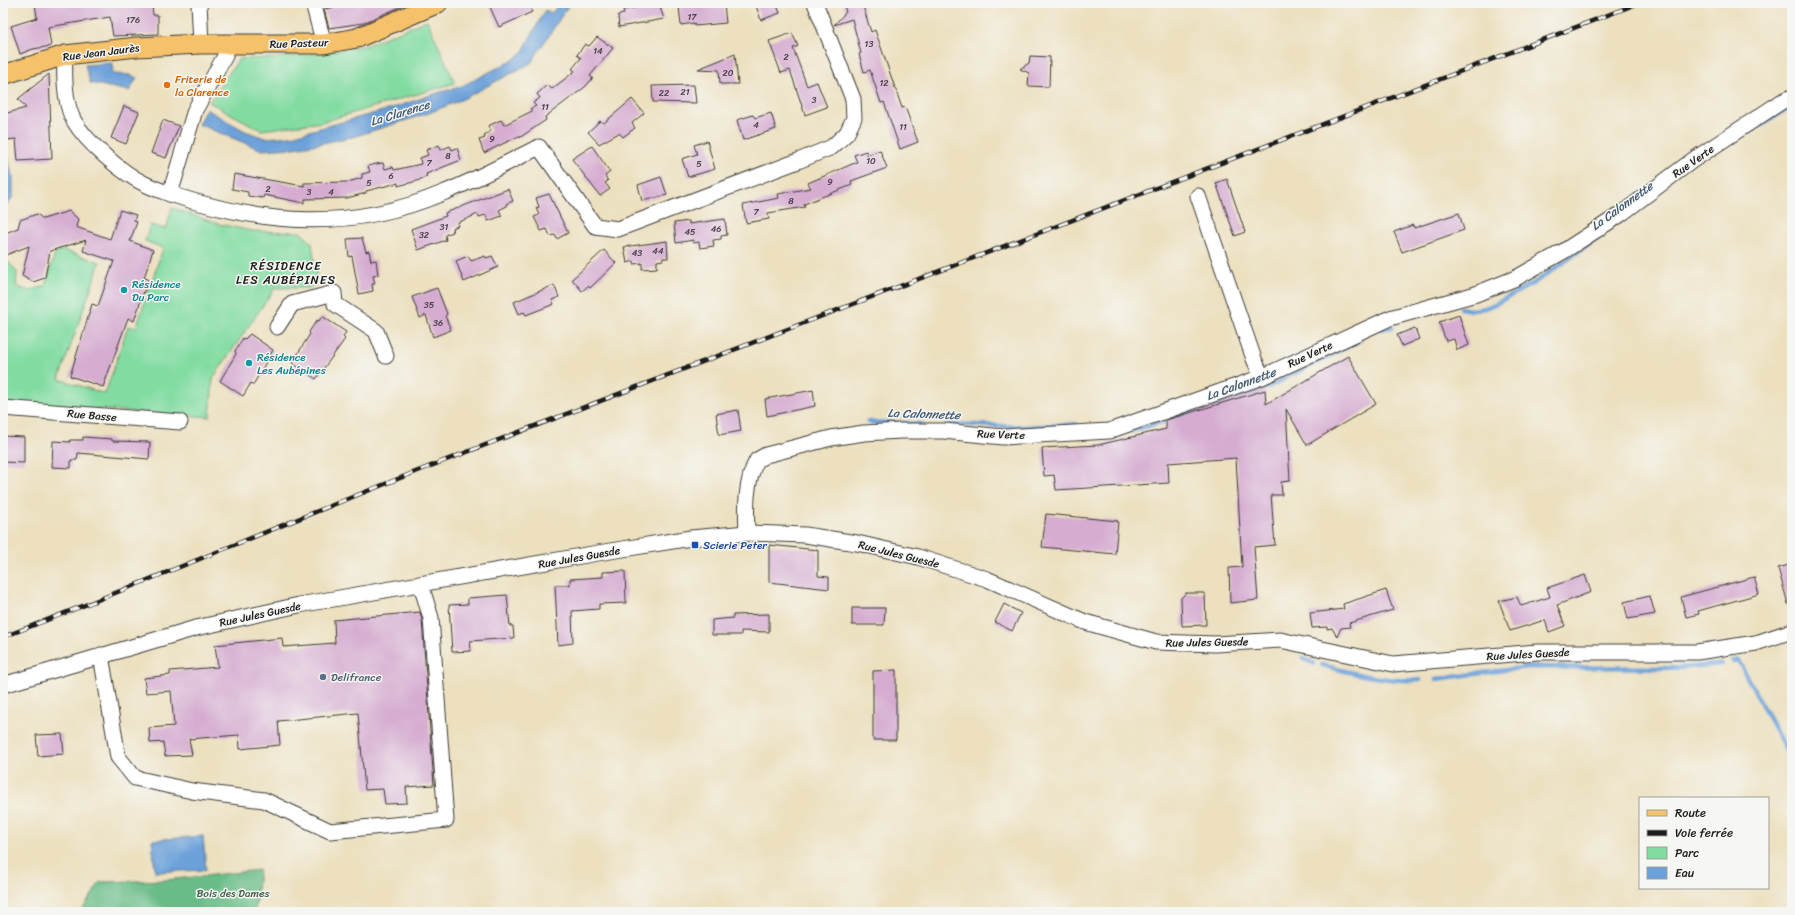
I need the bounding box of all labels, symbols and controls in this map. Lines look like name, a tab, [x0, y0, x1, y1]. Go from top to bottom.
house number: 17	[687, 9, 697, 25]
house number: 176	[126, 12, 140, 28]
street label: Rue Pasteur	[269, 33, 329, 54]
house number: 13	[865, 36, 873, 52]
street label: Rue Jean Jaurès	[62, 38, 141, 67]
house number: 14	[593, 43, 603, 59]
house number: 2	[783, 49, 789, 65]
house number: 20	[723, 65, 734, 81]
place label: Friterie de la Clarence	[175, 70, 229, 102]
house number: 12	[879, 75, 889, 91]
marker: Friterie de la Clarence	[162, 80, 172, 90]
house number: 21	[680, 84, 690, 100]
house number: 22	[659, 85, 669, 101]
house number: 3	[812, 92, 817, 108]
water label: La Clarence	[368, 93, 434, 132]
house number: 11	[541, 99, 549, 115]
house number: 4	[753, 117, 759, 133]
house number: 11	[899, 119, 907, 135]
house number: 9	[489, 131, 495, 147]
street label: Rue Verte	[1668, 140, 1719, 183]
house number: 8	[445, 148, 451, 164]
house number: 10	[866, 153, 876, 169]
house number: 7	[426, 155, 432, 171]
house number: 5	[696, 156, 702, 172]
house number: 6	[388, 168, 394, 184]
house number: 9	[827, 174, 833, 190]
house number: 5	[366, 175, 372, 191]
water label: La Calonnette	[1586, 175, 1659, 236]
house number: 2	[265, 181, 271, 197]
house number: 3	[307, 184, 312, 200]
house number: 4	[328, 184, 334, 200]
house number: 8	[788, 193, 794, 209]
house number: 7	[753, 204, 759, 220]
house number: 31	[440, 219, 449, 235]
house number: 46	[711, 221, 721, 237]
house number: 45	[684, 224, 696, 240]
house number: 32	[419, 227, 429, 243]
house number: 44	[652, 243, 664, 259]
house number: 43	[632, 245, 642, 261]
district label: RÉSIDENCE LES AUBÉPINES	[236, 255, 336, 291]
place label: Résidence Du Parc	[132, 275, 181, 307]
marker: Résidence Du Parc	[119, 285, 129, 295]
house number: 35	[424, 297, 435, 313]
house number: 36	[433, 315, 443, 331]
street label: Rue Verte	[1284, 336, 1336, 373]
place label: Résidence Les Aubépines	[257, 348, 327, 380]
marker: Résidence Les Aubépines	[244, 358, 254, 368]
water label: La Calonnette	[1203, 361, 1281, 407]
water label: La Calonnette	[887, 402, 963, 426]
street label: Rue Basse	[67, 404, 118, 427]
street label: Rue Verte	[977, 424, 1026, 445]
street label: Rue Jules Guesde	[856, 535, 942, 574]
place label: Scierie Peter	[703, 536, 768, 555]
marker: Scierie Peter	[690, 540, 700, 550]
street label: Rue Jules Guesde	[537, 541, 622, 574]
street label: Rue Jules Guesde	[218, 597, 303, 632]
street label: Rue Jules Guesde	[1165, 632, 1249, 653]
street label: Rue Jules Guesde	[1486, 643, 1570, 666]
place label: Delifrance	[331, 668, 382, 687]
marker: Delifrance	[318, 672, 328, 682]
legend	[1639, 797, 1769, 889]
text: Route	[1675, 802, 1706, 824]
text: Voie ferrée	[1675, 822, 1733, 844]
text: Parc	[1675, 842, 1699, 864]
text: Eau	[1675, 862, 1695, 884]
park label: Bois des Dames	[196, 884, 271, 903]

